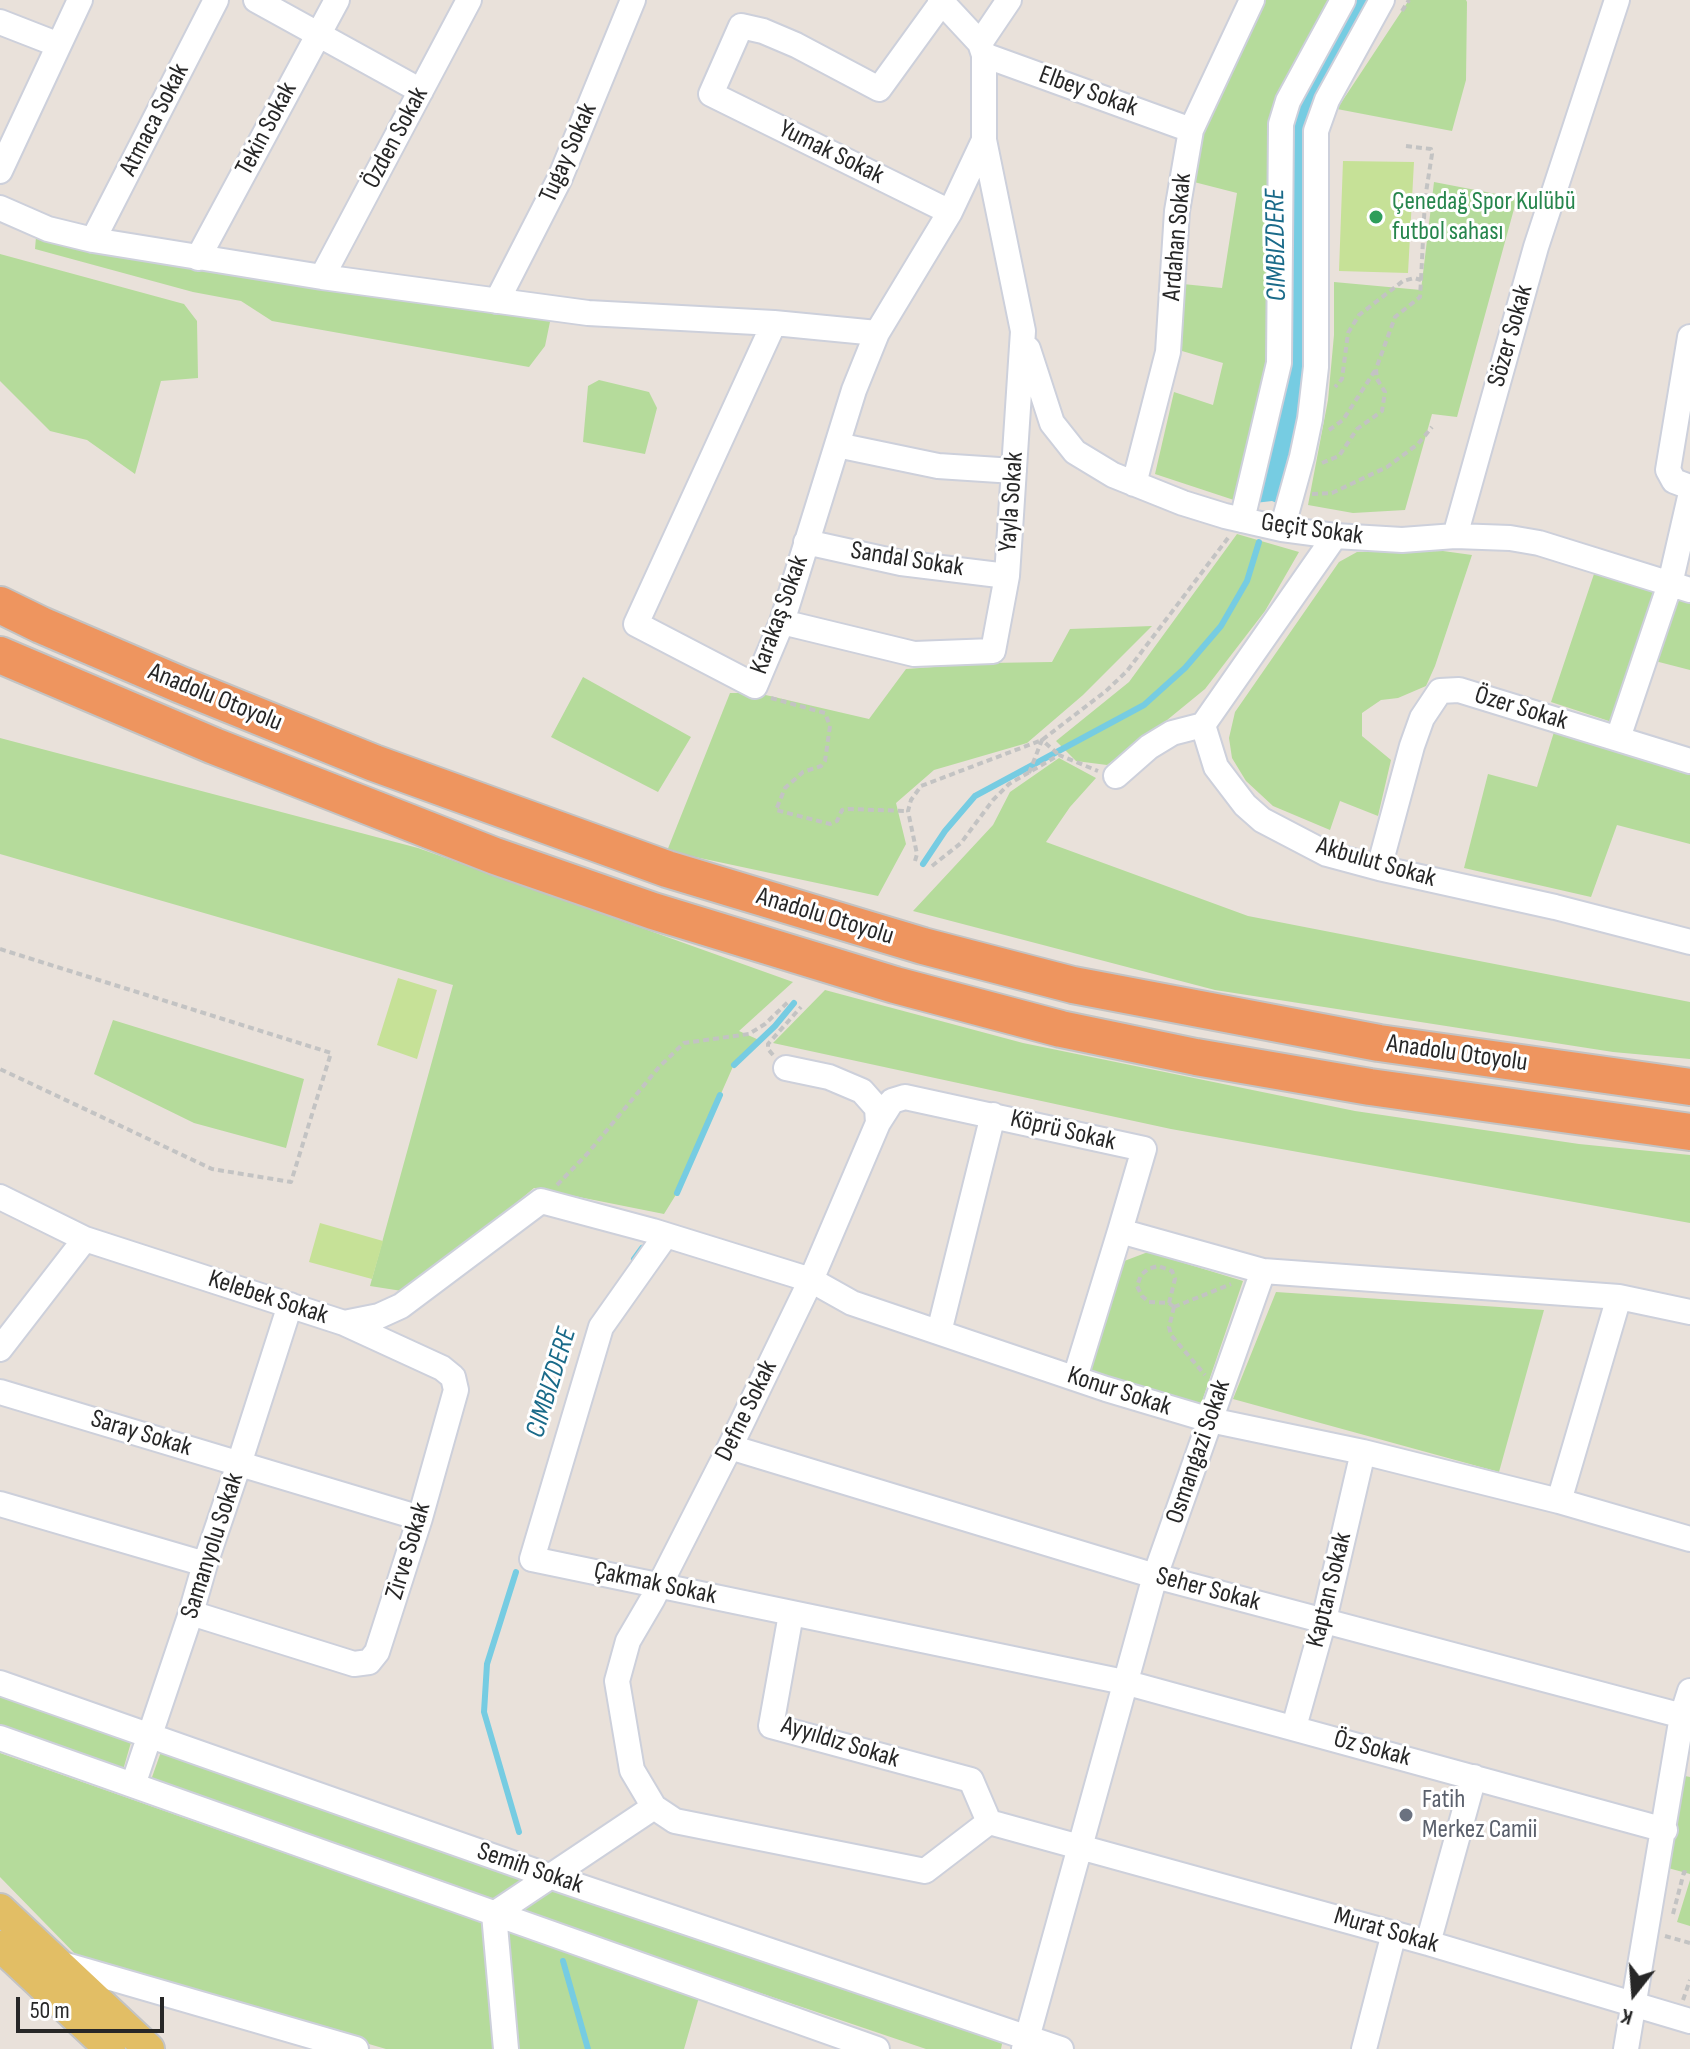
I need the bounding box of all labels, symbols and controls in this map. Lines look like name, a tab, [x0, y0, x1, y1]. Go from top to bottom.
street label: Atmaca Sokak	[113, 59, 197, 181]
street label: Elbey Sokak	[1034, 60, 1142, 124]
street label: Tekin Sokak	[229, 77, 305, 181]
street label: Özden Sokak	[356, 82, 436, 194]
street label: Tugay Sokak	[533, 99, 605, 207]
street label: Yumak Sokak	[773, 114, 889, 192]
street label: Ardahan Sokak	[1157, 172, 1199, 302]
place label: Çenedağ Spor Kulübü futbol sahası	[1392, 186, 1576, 248]
water label: CIMBIZDERE	[1259, 188, 1295, 302]
marker: Çenedağ Spor Kulübü futbol sahası	[1367, 208, 1385, 226]
street label: Sözer Sokak	[1482, 281, 1540, 391]
street label: Yayla Sokak	[993, 451, 1031, 553]
street label: Geçit Sokak	[1259, 507, 1365, 553]
street label: Sandal Sokak	[848, 536, 966, 584]
street label: Karakaş Sokak	[744, 551, 816, 679]
street label: Anadolu Otoyolu	[143, 657, 287, 739]
street label: Özer Sokak	[1471, 680, 1571, 738]
street label: Akbulut Sokak	[1313, 831, 1439, 895]
street label: Anadolu Otoyolu	[753, 881, 897, 953]
street label: Anadolu Otoyolu	[1385, 1029, 1529, 1079]
street label: Köprü Sokak	[1007, 1104, 1119, 1158]
street label: Kelebek Sokak	[204, 1264, 332, 1332]
water label: CIMBIZDERE	[519, 1324, 585, 1442]
street label: Defne Sokak	[709, 1356, 785, 1466]
street label: Konur Sokak	[1063, 1361, 1175, 1423]
street label: Osmangazi Sokak	[1160, 1376, 1238, 1528]
street label: Saray Sokak	[87, 1404, 195, 1464]
street label: Samanyolu Sokak	[175, 1469, 251, 1623]
street label: Zirve Sokak	[380, 1499, 438, 1603]
street label: Kaptan Sokak	[1301, 1529, 1359, 1651]
street label: Çakmak Sokak	[591, 1556, 719, 1612]
street label: Seher Sokak	[1153, 1561, 1263, 1619]
street label: Ayyıldız Sokak	[777, 1710, 903, 1776]
street label: Öz Sokak	[1330, 1724, 1414, 1774]
place label: Fatih Merkez Camii	[1422, 1784, 1537, 1846]
marker: Fatih Merkez Camii	[1397, 1806, 1415, 1824]
street label: Semih Sokak	[473, 1836, 587, 1902]
street label: Murat Sokak	[1330, 1901, 1442, 1961]
north arrow	[1594, 1953, 1674, 2033]
scale bar	[20, 1981, 168, 2031]
text: 50 m	[30, 1996, 70, 2025]
text: K	[1618, 2002, 1636, 2031]

